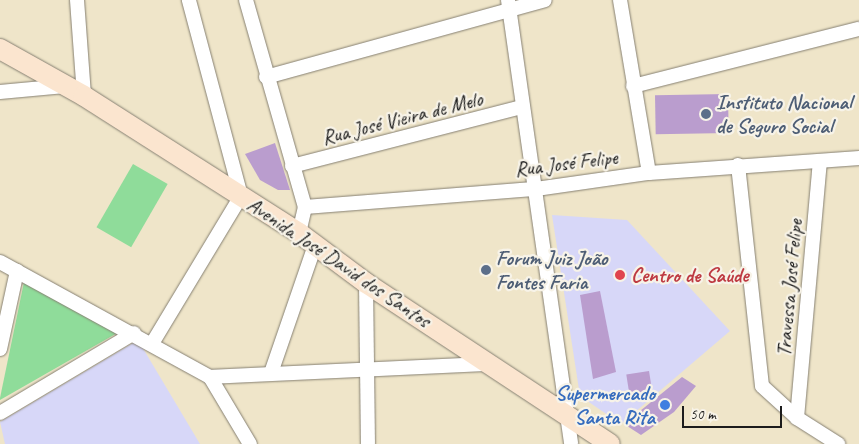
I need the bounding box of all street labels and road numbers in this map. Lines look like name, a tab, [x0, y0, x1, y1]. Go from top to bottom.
street label: Rua José Vieira de Melo	[319, 86, 485, 150]
street label: Rua José Felipe	[513, 144, 619, 182]
street label: Avenida José David dos Santos	[243, 191, 435, 333]
street label: Travessa José Felipe	[770, 218, 808, 358]

